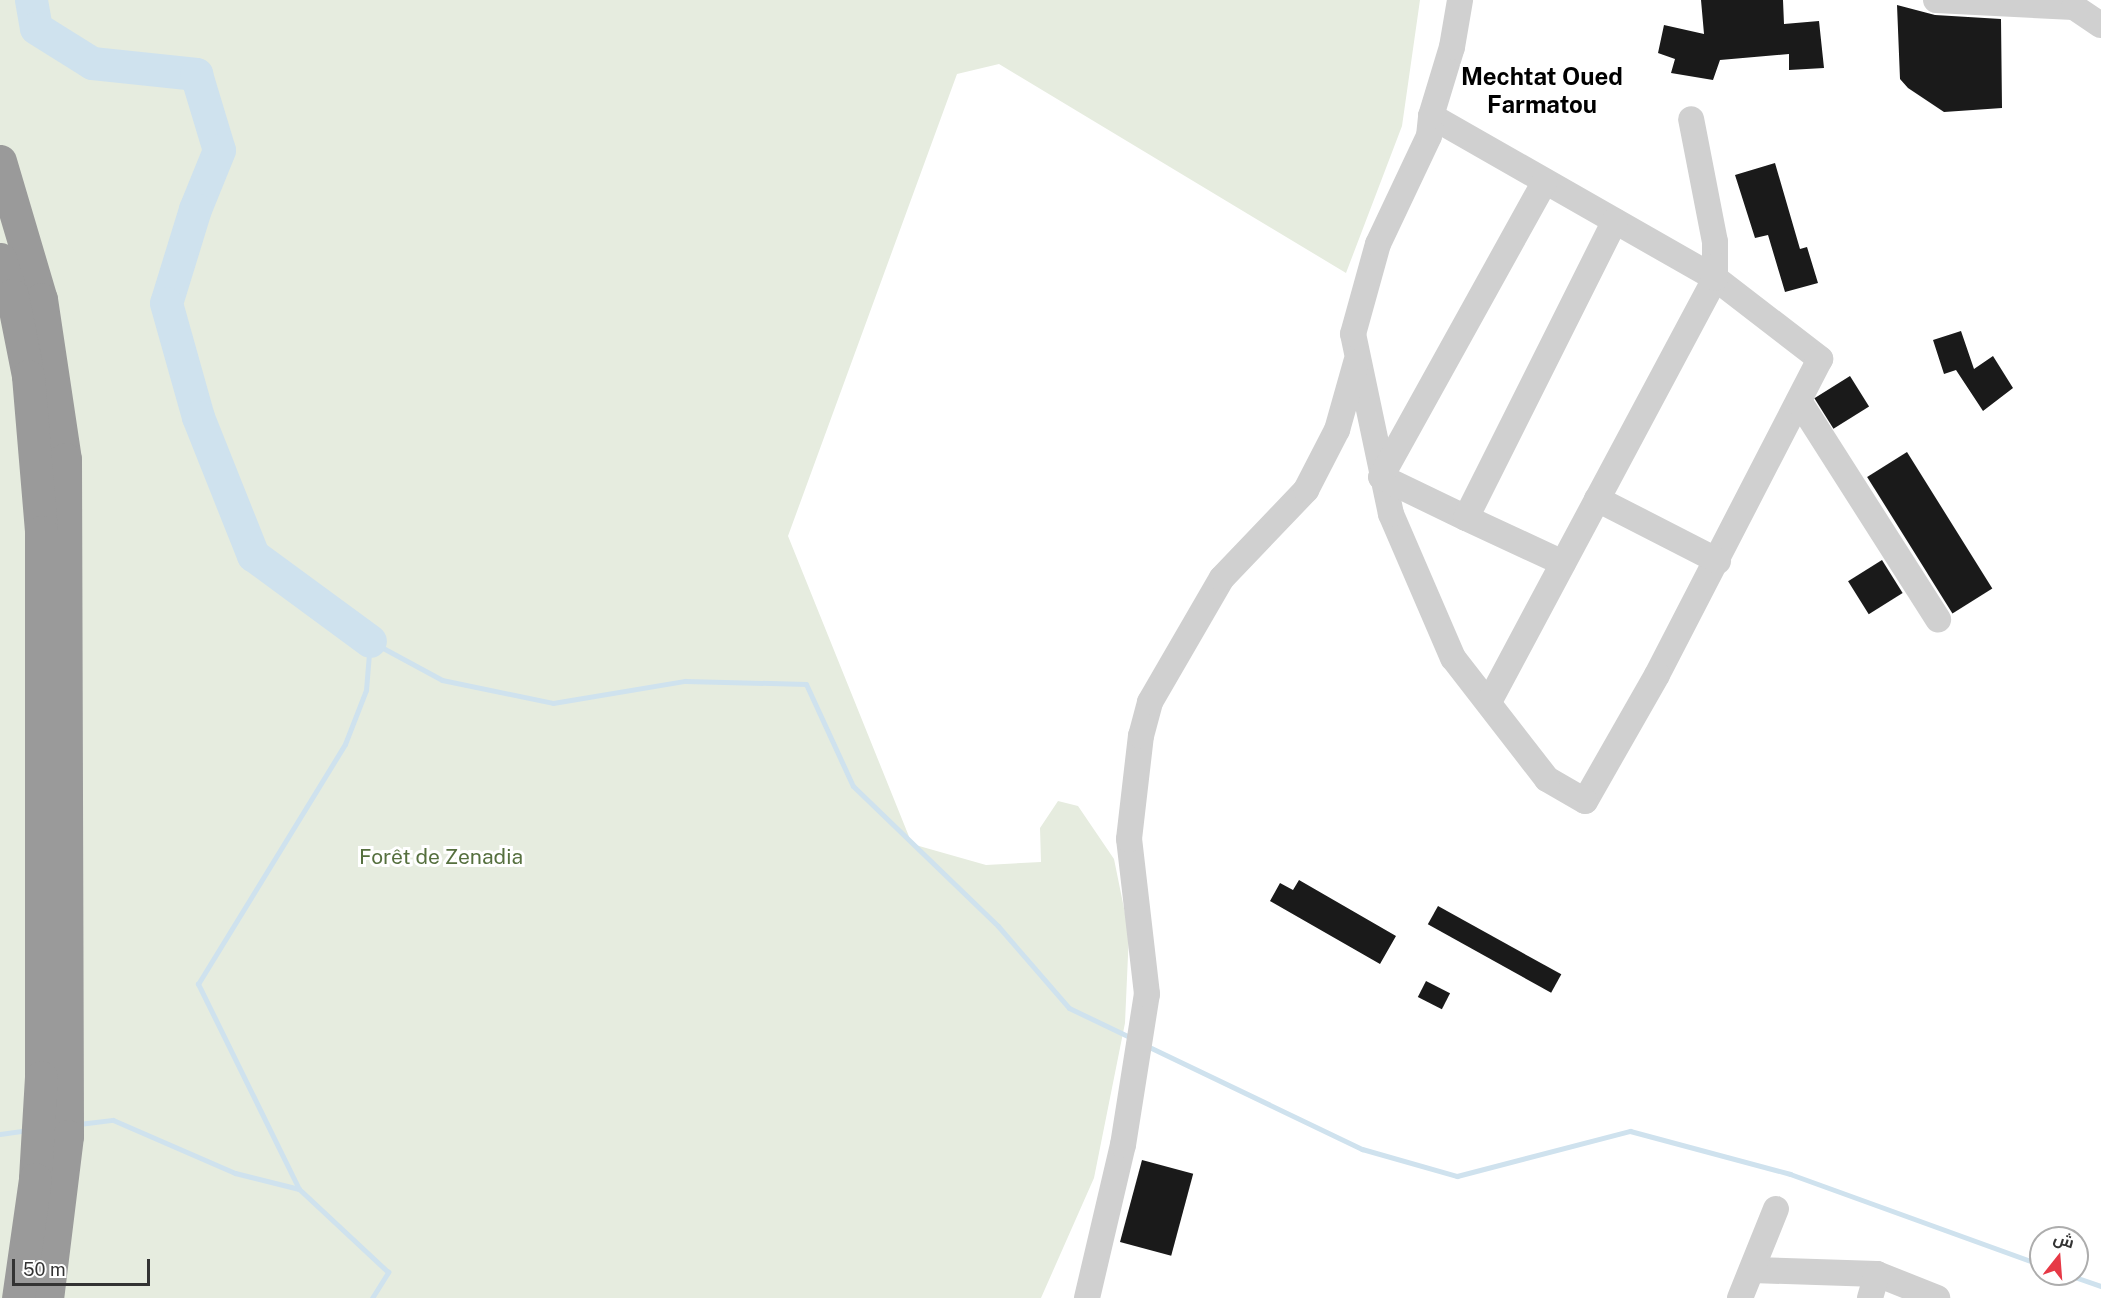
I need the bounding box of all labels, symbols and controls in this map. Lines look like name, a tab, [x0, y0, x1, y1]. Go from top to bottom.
district label: Mechtat Oued Farmatou	[1461, 63, 1623, 119]
park label: Forêt de Zenadia	[359, 844, 523, 870]
north arrow	[2029, 1226, 2089, 1286]
text: ش	[2051, 1228, 2076, 1252]
scale bar	[15, 1247, 153, 1285]
text: 50 m	[23, 1259, 66, 1280]

